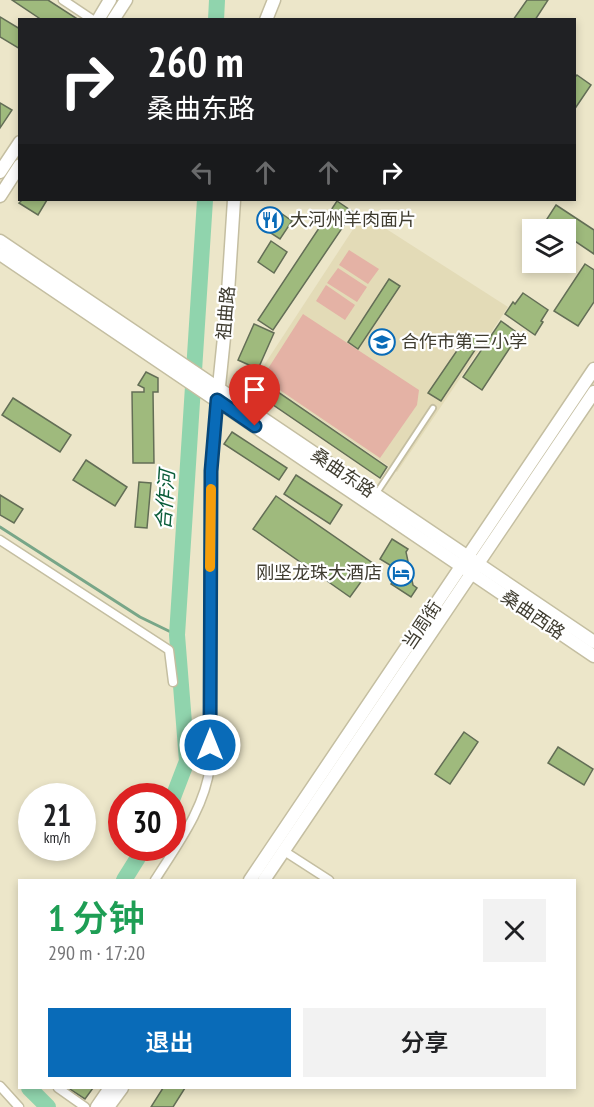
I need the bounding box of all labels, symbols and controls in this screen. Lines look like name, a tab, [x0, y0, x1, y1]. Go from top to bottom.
text: 260 m	[147, 34, 244, 89]
icon: right	[48, 42, 126, 120]
text: 桑曲东路	[147, 91, 255, 125]
icon: left	[186, 156, 219, 189]
icon: ahead	[249, 156, 282, 189]
icon: ahead	[312, 156, 345, 189]
icon: right	[375, 156, 408, 189]
restaurant icon: 大河州羊肉面片	[255, 205, 285, 235]
place label: 大河州羊肉面片	[290, 208, 416, 231]
map controls	[522, 219, 576, 273]
button: layers	[522, 219, 576, 273]
street label: 祖曲路	[212, 285, 239, 341]
school or university icon: 合作市第三小学	[367, 327, 397, 357]
place label: 合作市第三小学	[401, 330, 527, 353]
pin	[229, 364, 280, 426]
icon: arrive	[238, 373, 271, 406]
street label: 桑曲东路	[307, 443, 380, 502]
water label: 合作河	[150, 465, 180, 531]
hotel icon: 刚坚龙珠大酒店	[386, 558, 416, 588]
place label: 刚坚龙珠大酒店	[256, 561, 382, 584]
street label: 桑曲西路	[497, 585, 570, 644]
street label: 当周街	[397, 596, 446, 654]
position arrow	[178, 713, 242, 777]
speed limit sign: 30	[108, 783, 186, 861]
text: 21	[43, 795, 71, 834]
text: km/h	[44, 828, 70, 847]
text: 1 分钟	[48, 894, 145, 941]
button: close	[483, 899, 546, 962]
text: 290 m · 17:20	[48, 940, 145, 966]
button: 退出	[48, 1008, 291, 1077]
button: 分享	[303, 1008, 546, 1077]

